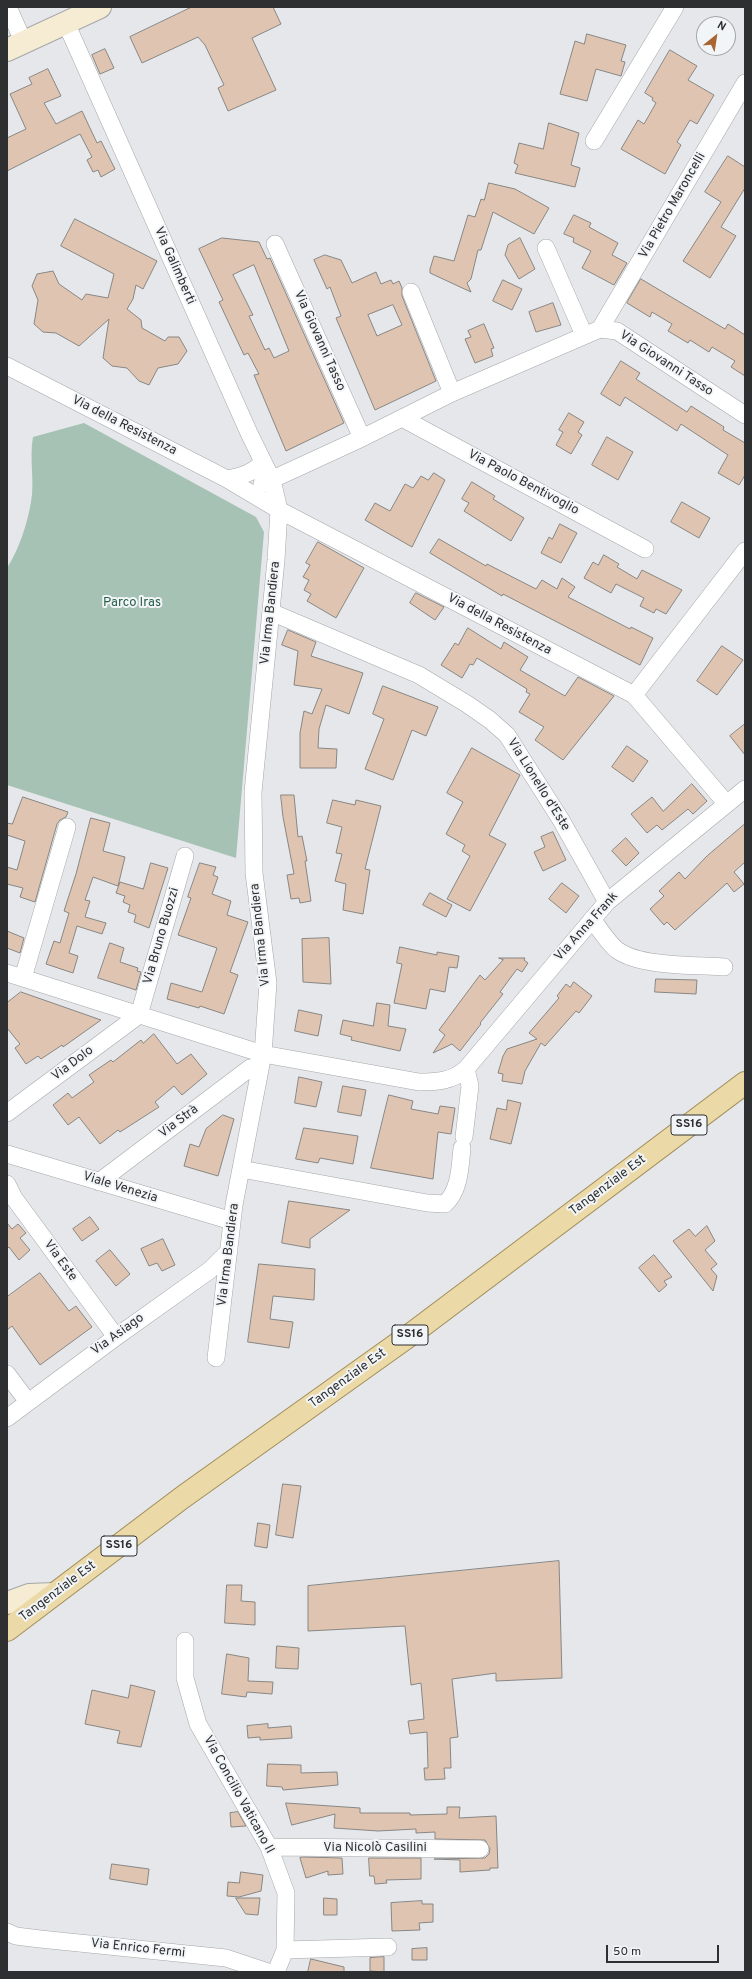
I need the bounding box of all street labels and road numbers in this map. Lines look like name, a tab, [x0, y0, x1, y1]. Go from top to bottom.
street label: Via Pietro Maroncelli	[636, 150, 710, 262]
street label: Via Galimberti	[150, 225, 198, 307]
street label: Via Giovanni Tasso	[290, 288, 348, 394]
street label: Via Giovanni Tasso	[616, 328, 716, 400]
street label: Via della Resistenza	[69, 393, 179, 459]
street label: Via Paolo Bentivoglio	[465, 447, 581, 519]
street label: Via Irma Bandiera	[258, 561, 284, 665]
street label: Via della Resistenza	[444, 591, 554, 659]
street label: Via Lionello d'Este	[503, 736, 573, 834]
street label: Via Irma Bandiera	[248, 883, 274, 987]
street label: Via Bruno Buozzi	[141, 886, 183, 986]
street label: Via Anna Frank	[552, 889, 622, 965]
street label: Via Dolo	[49, 1043, 97, 1085]
street label: Via Strà	[156, 1102, 202, 1142]
road number: SS16	[671, 1115, 707, 1135]
street label: Tangenziale Est	[567, 1152, 649, 1220]
street label: Viale Venezia	[81, 1169, 159, 1207]
street label: Via Irma Bandiera	[215, 1203, 243, 1307]
street label: Via Este	[40, 1237, 80, 1285]
street label: Via Asiago	[89, 1311, 147, 1359]
road number: SS16	[392, 1325, 428, 1345]
street label: Tangenziale Est	[306, 1346, 390, 1412]
road number: SS16	[101, 1536, 137, 1556]
street label: Tangenziale Est	[17, 1558, 99, 1626]
street label: Via Concilio Vaticano II	[199, 1733, 277, 1857]
street label: Via Nicolò Casilini	[323, 1840, 427, 1856]
street label: Via Enrico Fermi	[90, 1936, 186, 1962]

